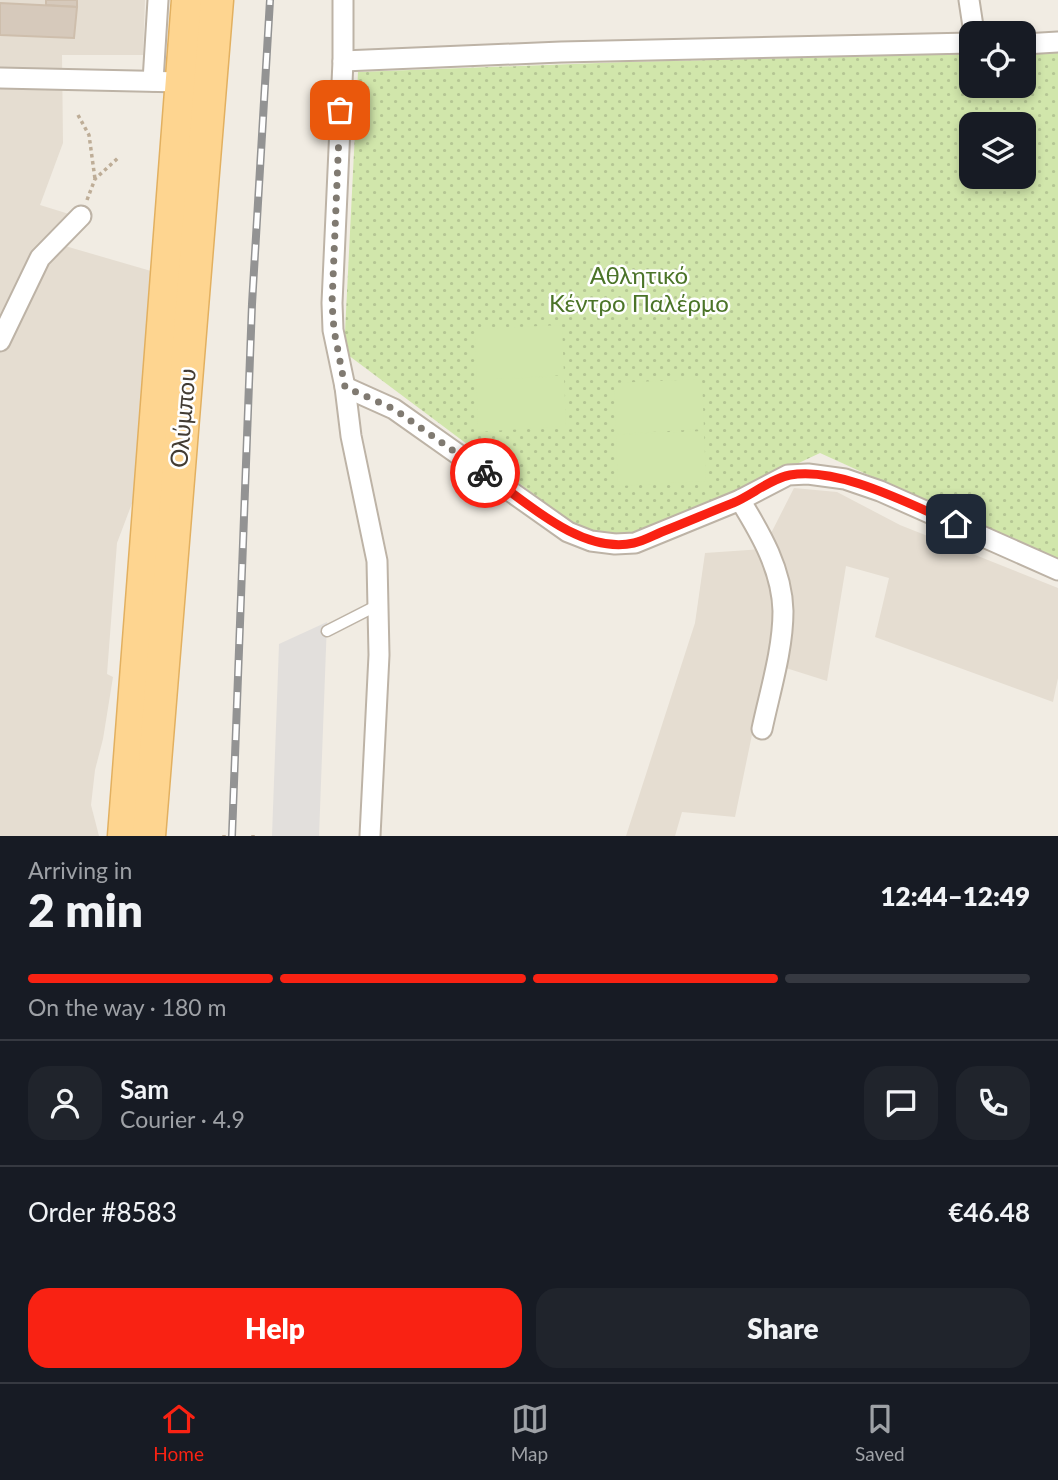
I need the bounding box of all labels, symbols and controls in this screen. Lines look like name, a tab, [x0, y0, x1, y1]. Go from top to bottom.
map controls	[959, 21, 1036, 189]
button: locate	[959, 21, 1036, 98]
pin	[310, 80, 370, 140]
icon: bag	[321, 91, 359, 129]
button: layers	[959, 112, 1036, 189]
park label: Αθλητικό Κέντρο Παλέρμο	[549, 260, 729, 317]
street label: Ολύμπου	[163, 367, 201, 469]
courier	[450, 438, 520, 508]
icon: bike	[466, 454, 504, 492]
pin	[926, 494, 986, 554]
icon: home	[937, 505, 975, 543]
text: Arriving in	[28, 856, 132, 884]
text: 12:44–12:49	[880, 880, 1030, 912]
text: 2 min	[28, 882, 143, 937]
text: On the way · 180 m	[28, 993, 227, 1021]
button: person	[28, 1066, 102, 1140]
button: chat	[864, 1066, 938, 1140]
button: phone	[956, 1066, 1030, 1140]
text: Sam	[120, 1073, 169, 1105]
text: Courier · 4.9	[120, 1105, 245, 1133]
text: Order #8583	[28, 1196, 177, 1228]
text: €46.48	[948, 1196, 1030, 1228]
button: Help	[28, 1288, 522, 1368]
button: Share	[536, 1288, 1030, 1368]
tab: Home	[153, 1400, 204, 1465]
tab: Map	[511, 1400, 549, 1465]
tab: Saved	[855, 1400, 905, 1465]

